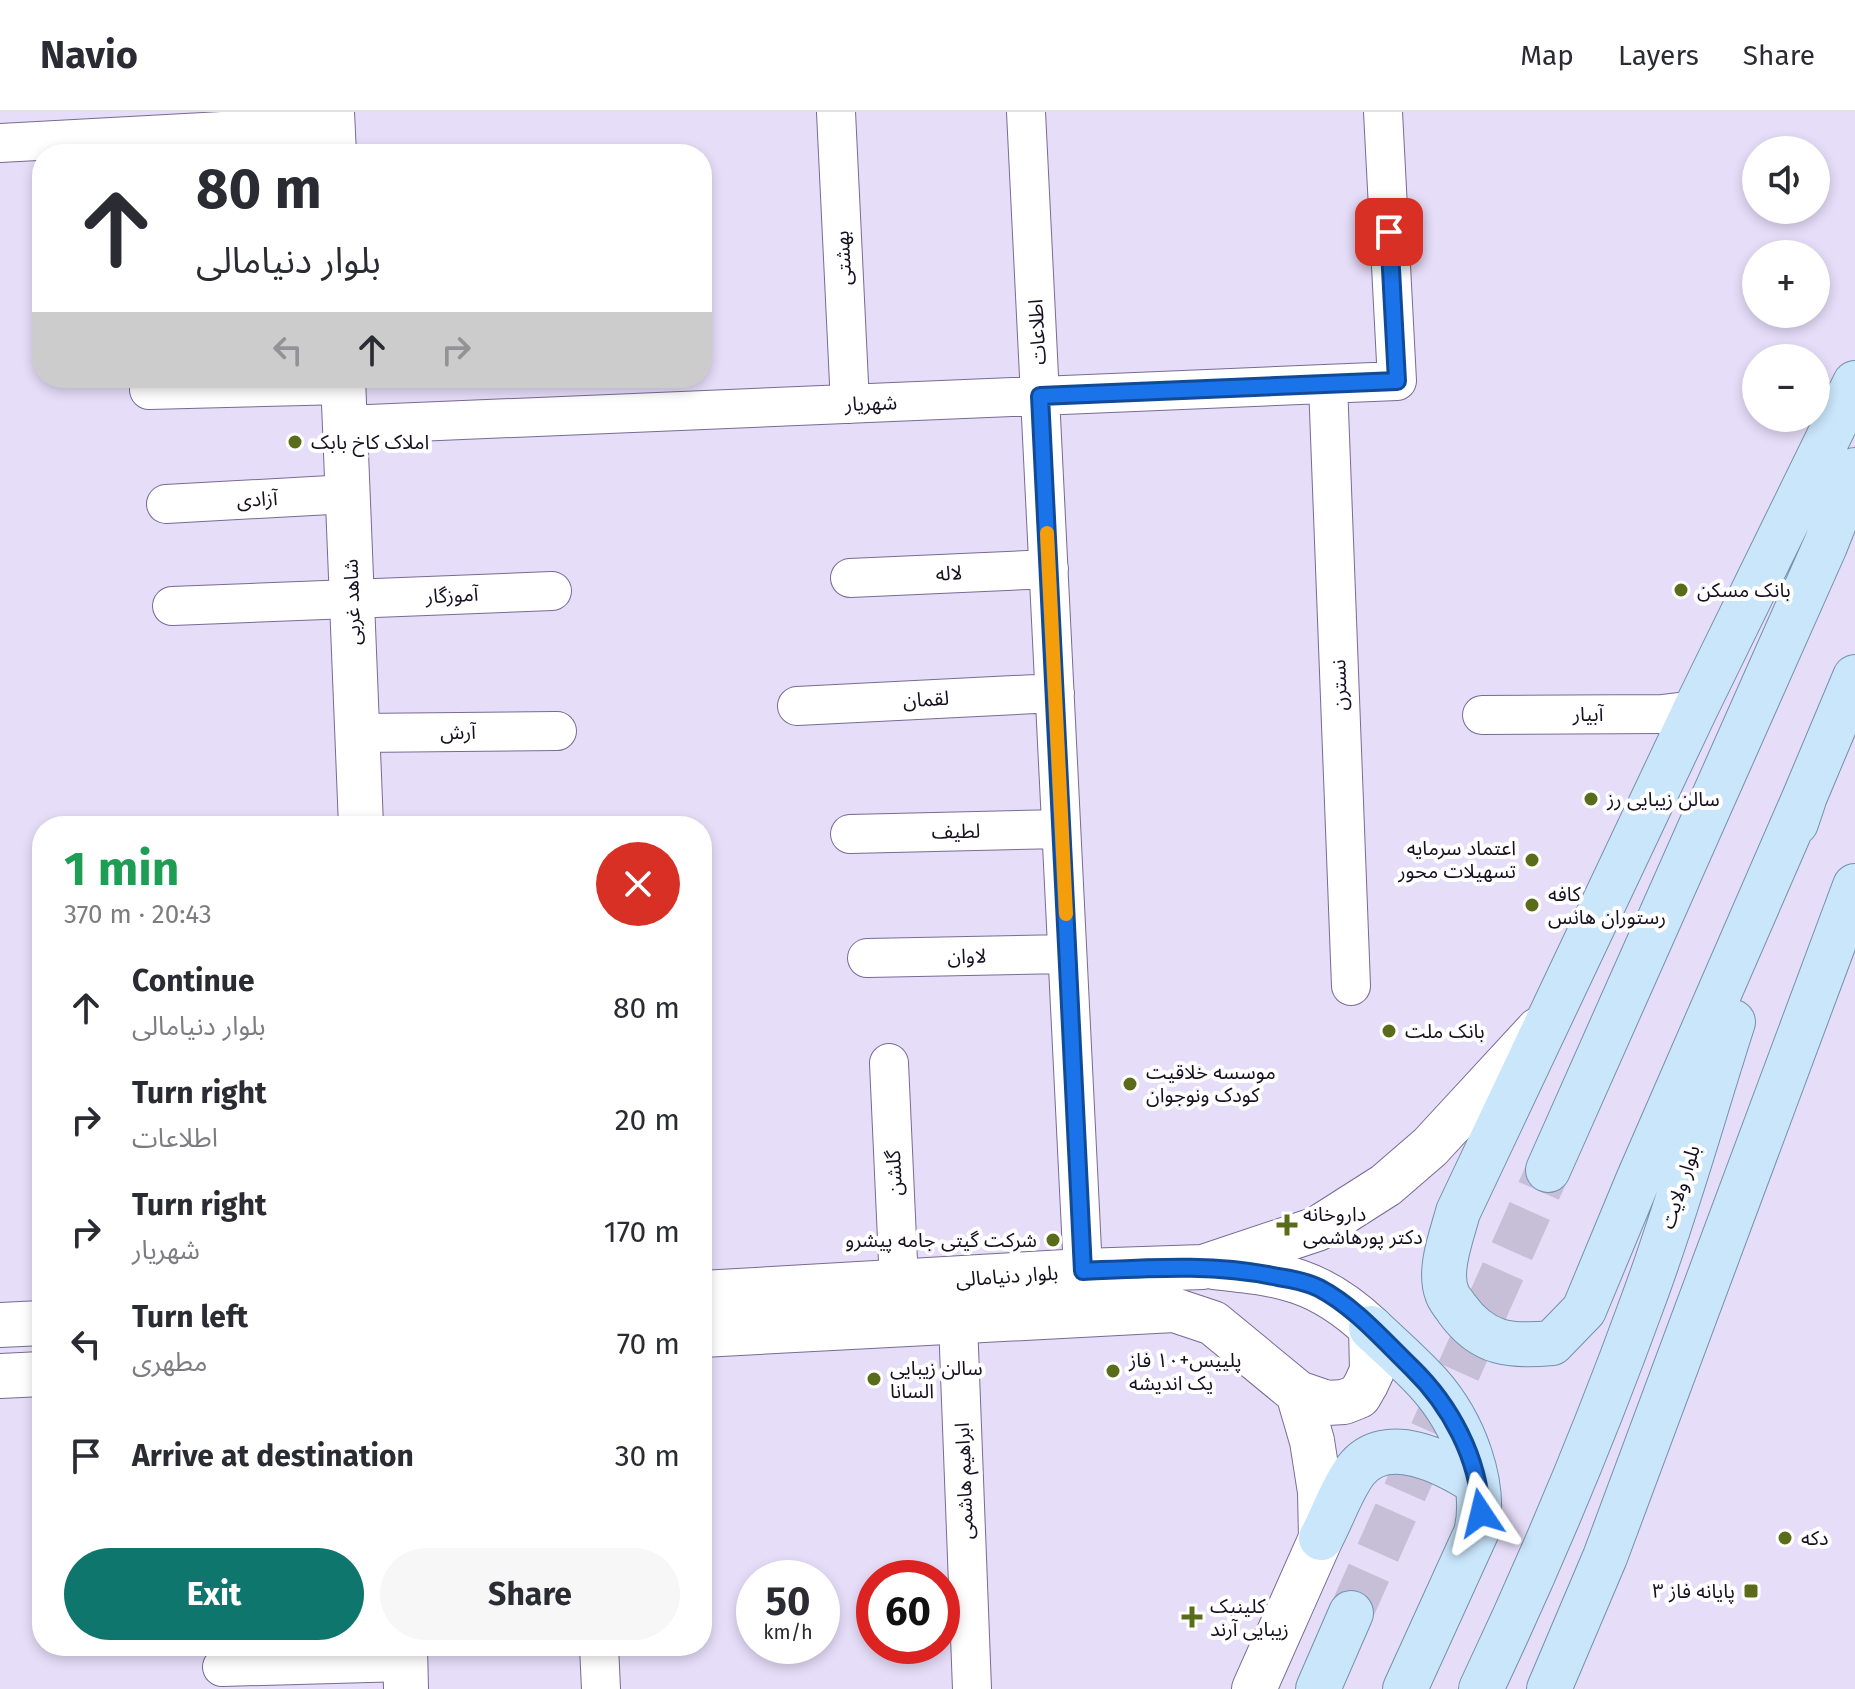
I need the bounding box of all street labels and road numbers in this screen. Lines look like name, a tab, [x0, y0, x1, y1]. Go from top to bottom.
street label: بهشتی	[830, 230, 856, 286]
street label: اطلاعات	[1023, 298, 1051, 366]
street label: شهریار	[843, 390, 898, 416]
street label: آزادی	[236, 486, 279, 512]
street label: شاهد غربی	[338, 558, 366, 646]
street label: لاله	[935, 560, 963, 586]
street label: آموزگار	[424, 582, 480, 608]
street label: نسترن	[1326, 659, 1352, 711]
street label: لقمان	[902, 686, 950, 712]
street label: آبیار	[1572, 702, 1605, 726]
street label: آرش	[440, 720, 477, 744]
street label: لطیف	[931, 819, 981, 843]
street label: لاوان	[947, 944, 987, 968]
street label: بلوار ولایت	[1655, 1142, 1705, 1232]
street label: گلشن	[881, 1149, 907, 1197]
street label: بلوار دنیامالی	[955, 1260, 1059, 1292]
street label: ابراهیم هاشمی	[950, 1422, 981, 1540]

